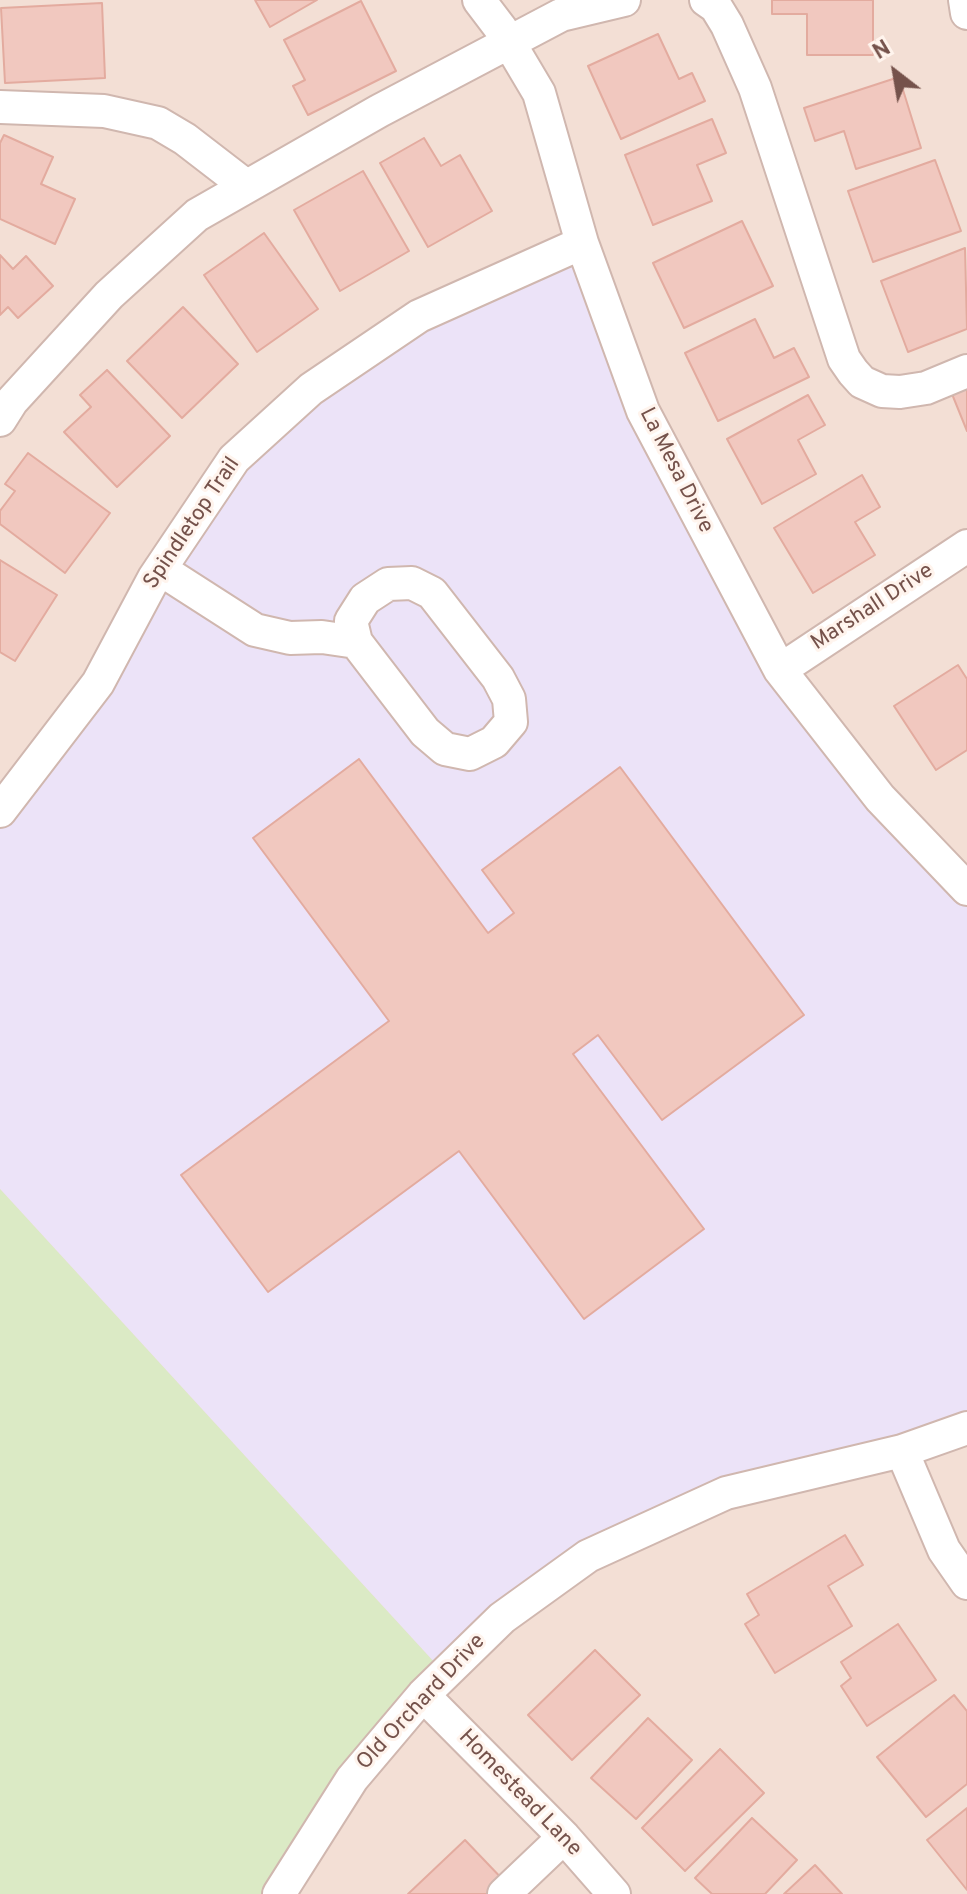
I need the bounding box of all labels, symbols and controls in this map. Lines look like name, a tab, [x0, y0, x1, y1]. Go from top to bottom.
north arrow	[855, 32, 935, 112]
text: N	[869, 35, 896, 67]
street label: La Mesa Drive	[632, 404, 718, 538]
street label: Spindletop Trail	[139, 453, 247, 595]
street label: Marshall Drive	[807, 559, 939, 657]
street label: Old Orchard Drive	[352, 1629, 492, 1777]
street label: Homestead Lane	[452, 1725, 586, 1863]

